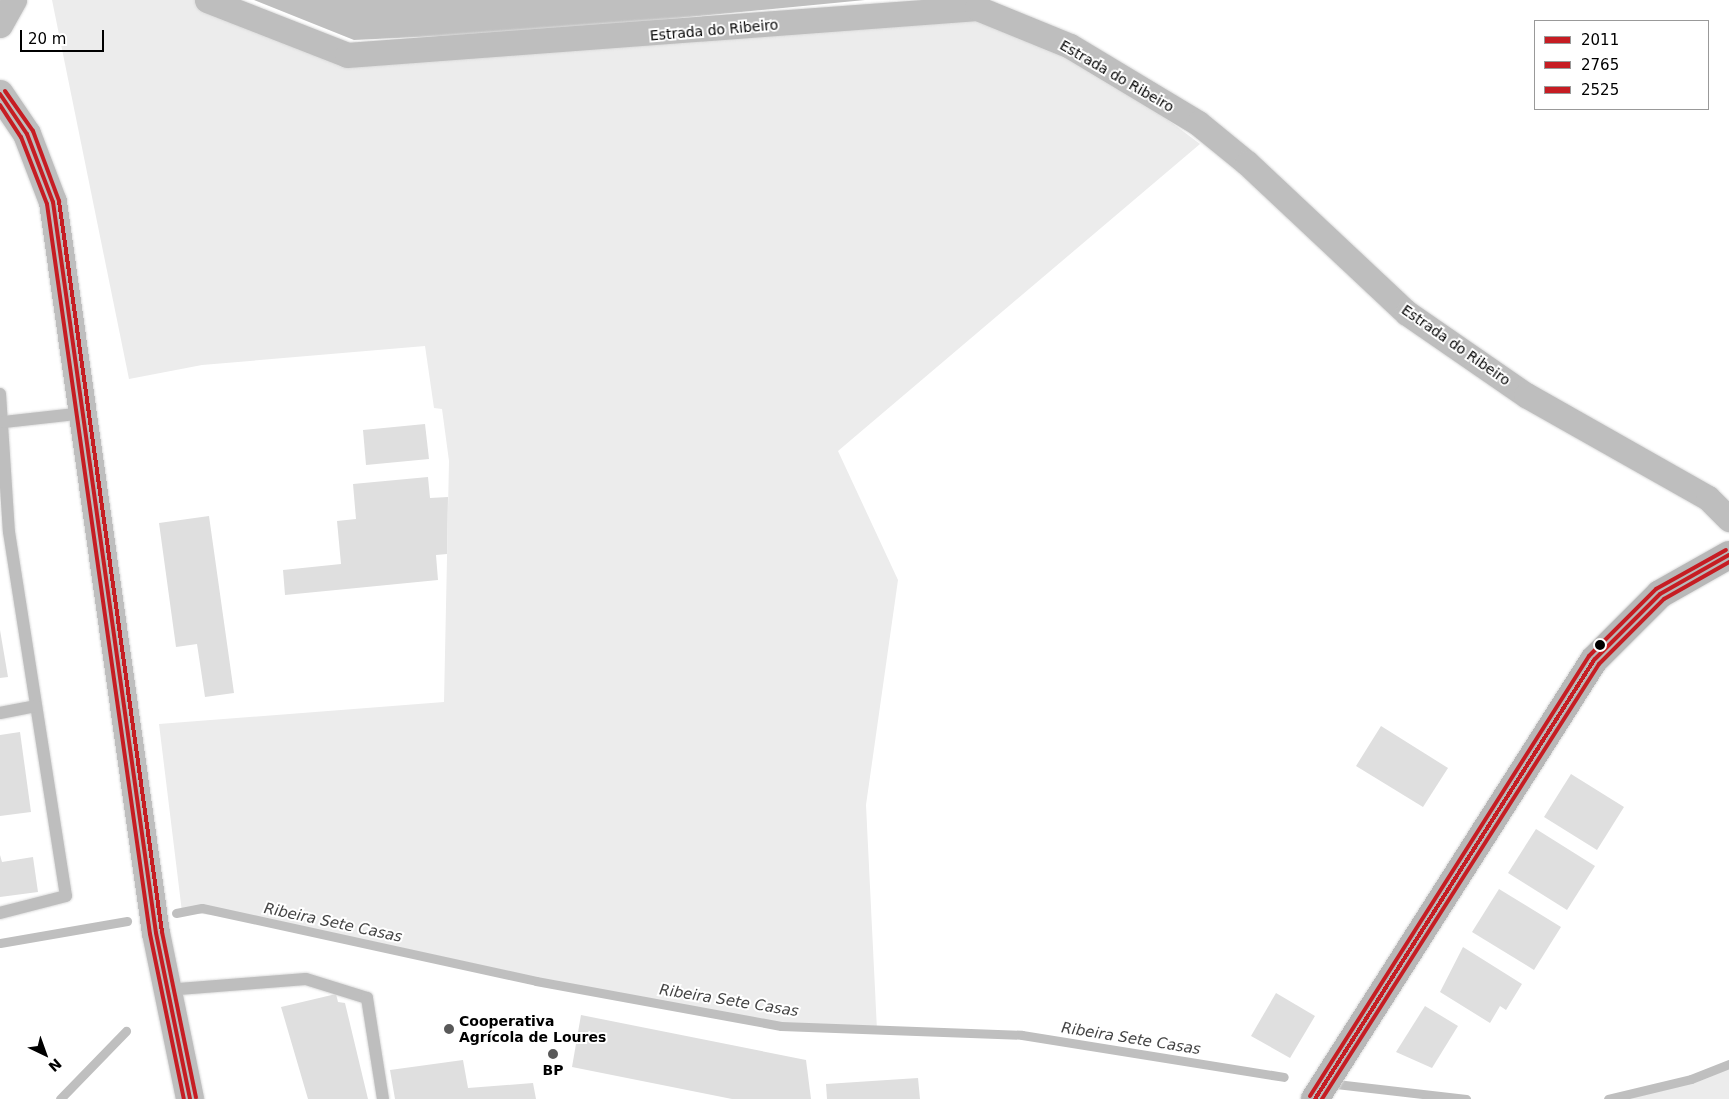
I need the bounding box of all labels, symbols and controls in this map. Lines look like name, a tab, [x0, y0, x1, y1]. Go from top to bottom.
street label: Estrada do Ribeiro	[649, 16, 779, 44]
scale bar	[22, 20, 106, 52]
legend	[1534, 20, 1709, 110]
text: 20 m	[28, 30, 66, 48]
text: 2011	[1581, 31, 1619, 49]
street label: Estrada do Ribeiro	[1057, 37, 1177, 115]
text: 2765	[1581, 56, 1619, 74]
text: 2525	[1581, 81, 1619, 99]
street label: Estrada do Ribeiro	[1398, 301, 1514, 389]
unlabelled marker	[1595, 640, 1605, 650]
water label: Ribeira Sete Casas	[262, 900, 404, 946]
water label: Ribeira Sete Casas	[658, 981, 800, 1021]
place label: Cooperativa Agrícola de Loures	[459, 1013, 606, 1046]
water label: Ribeira Sete Casas	[1060, 1019, 1202, 1059]
marker: Cooperativa Agrícola de Loures	[443, 1023, 455, 1035]
north arrow	[20, 1029, 70, 1079]
marker: BP	[547, 1048, 559, 1060]
text: N	[45, 1055, 65, 1075]
place label: BP	[543, 1062, 563, 1078]

